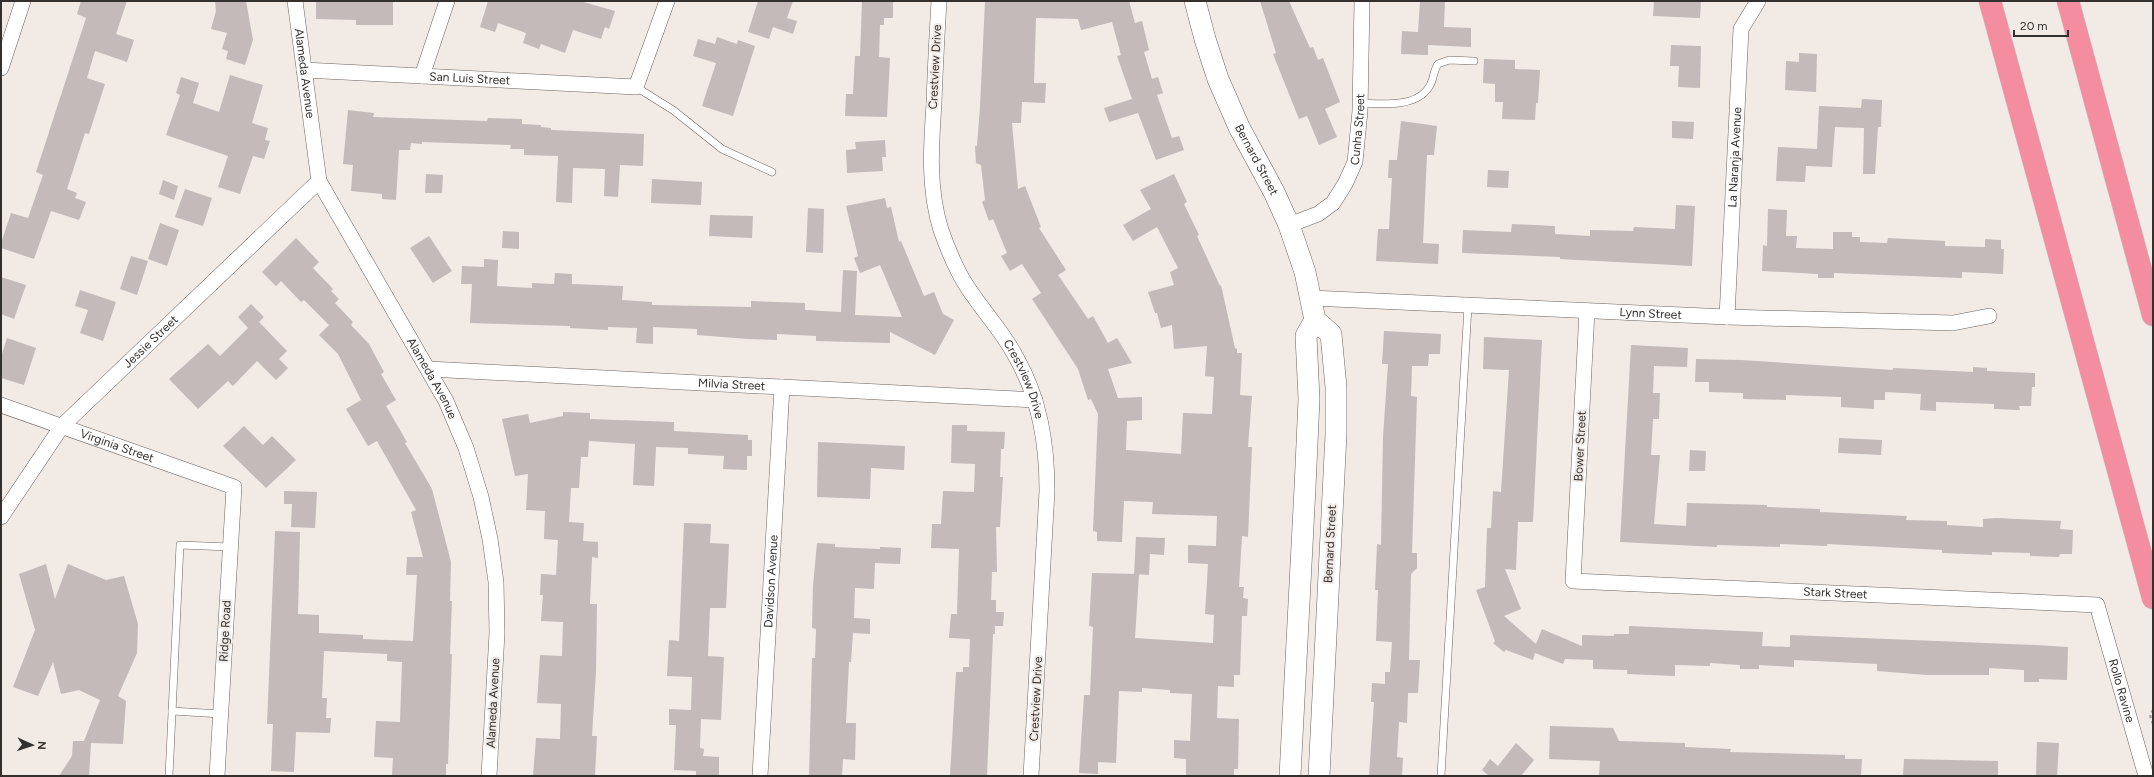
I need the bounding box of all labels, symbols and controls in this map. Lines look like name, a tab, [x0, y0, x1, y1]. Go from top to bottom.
scale bar	[2014, 12, 2068, 38]
text: 20 m	[2020, 19, 2048, 33]
street label: Crestview Drive	[926, 24, 944, 110]
street label: Alameda Avenue	[292, 28, 318, 120]
street label: San Luis Street	[429, 69, 511, 88]
street label: Cunha Street	[1348, 93, 1367, 166]
street label: La Naranja Avenue	[1725, 106, 1744, 208]
street label: Bernard Street	[1232, 122, 1282, 198]
street label: Lynn Street	[1619, 305, 1683, 322]
street label: Jessie Street	[120, 312, 181, 371]
street label: Alameda Avenue	[404, 335, 460, 421]
street label: Crestview Drive	[1000, 337, 1047, 421]
street label: Milvia Street	[698, 376, 766, 393]
street label: Bower Street	[1571, 410, 1589, 482]
street label: Virginia Street	[78, 426, 156, 465]
street label: Bernard Street	[1321, 504, 1339, 584]
street label: Davidson Avenue	[761, 534, 781, 628]
street label: Stark Street	[1803, 585, 1868, 602]
street label: Ridge Road	[216, 600, 234, 662]
street label: Crestview Drive	[1027, 656, 1045, 742]
street label: Alameda Avenue	[484, 657, 502, 748]
street label: Rollo Ravine	[2106, 657, 2137, 725]
north arrow	[12, 725, 52, 765]
text: N	[35, 741, 48, 750]

